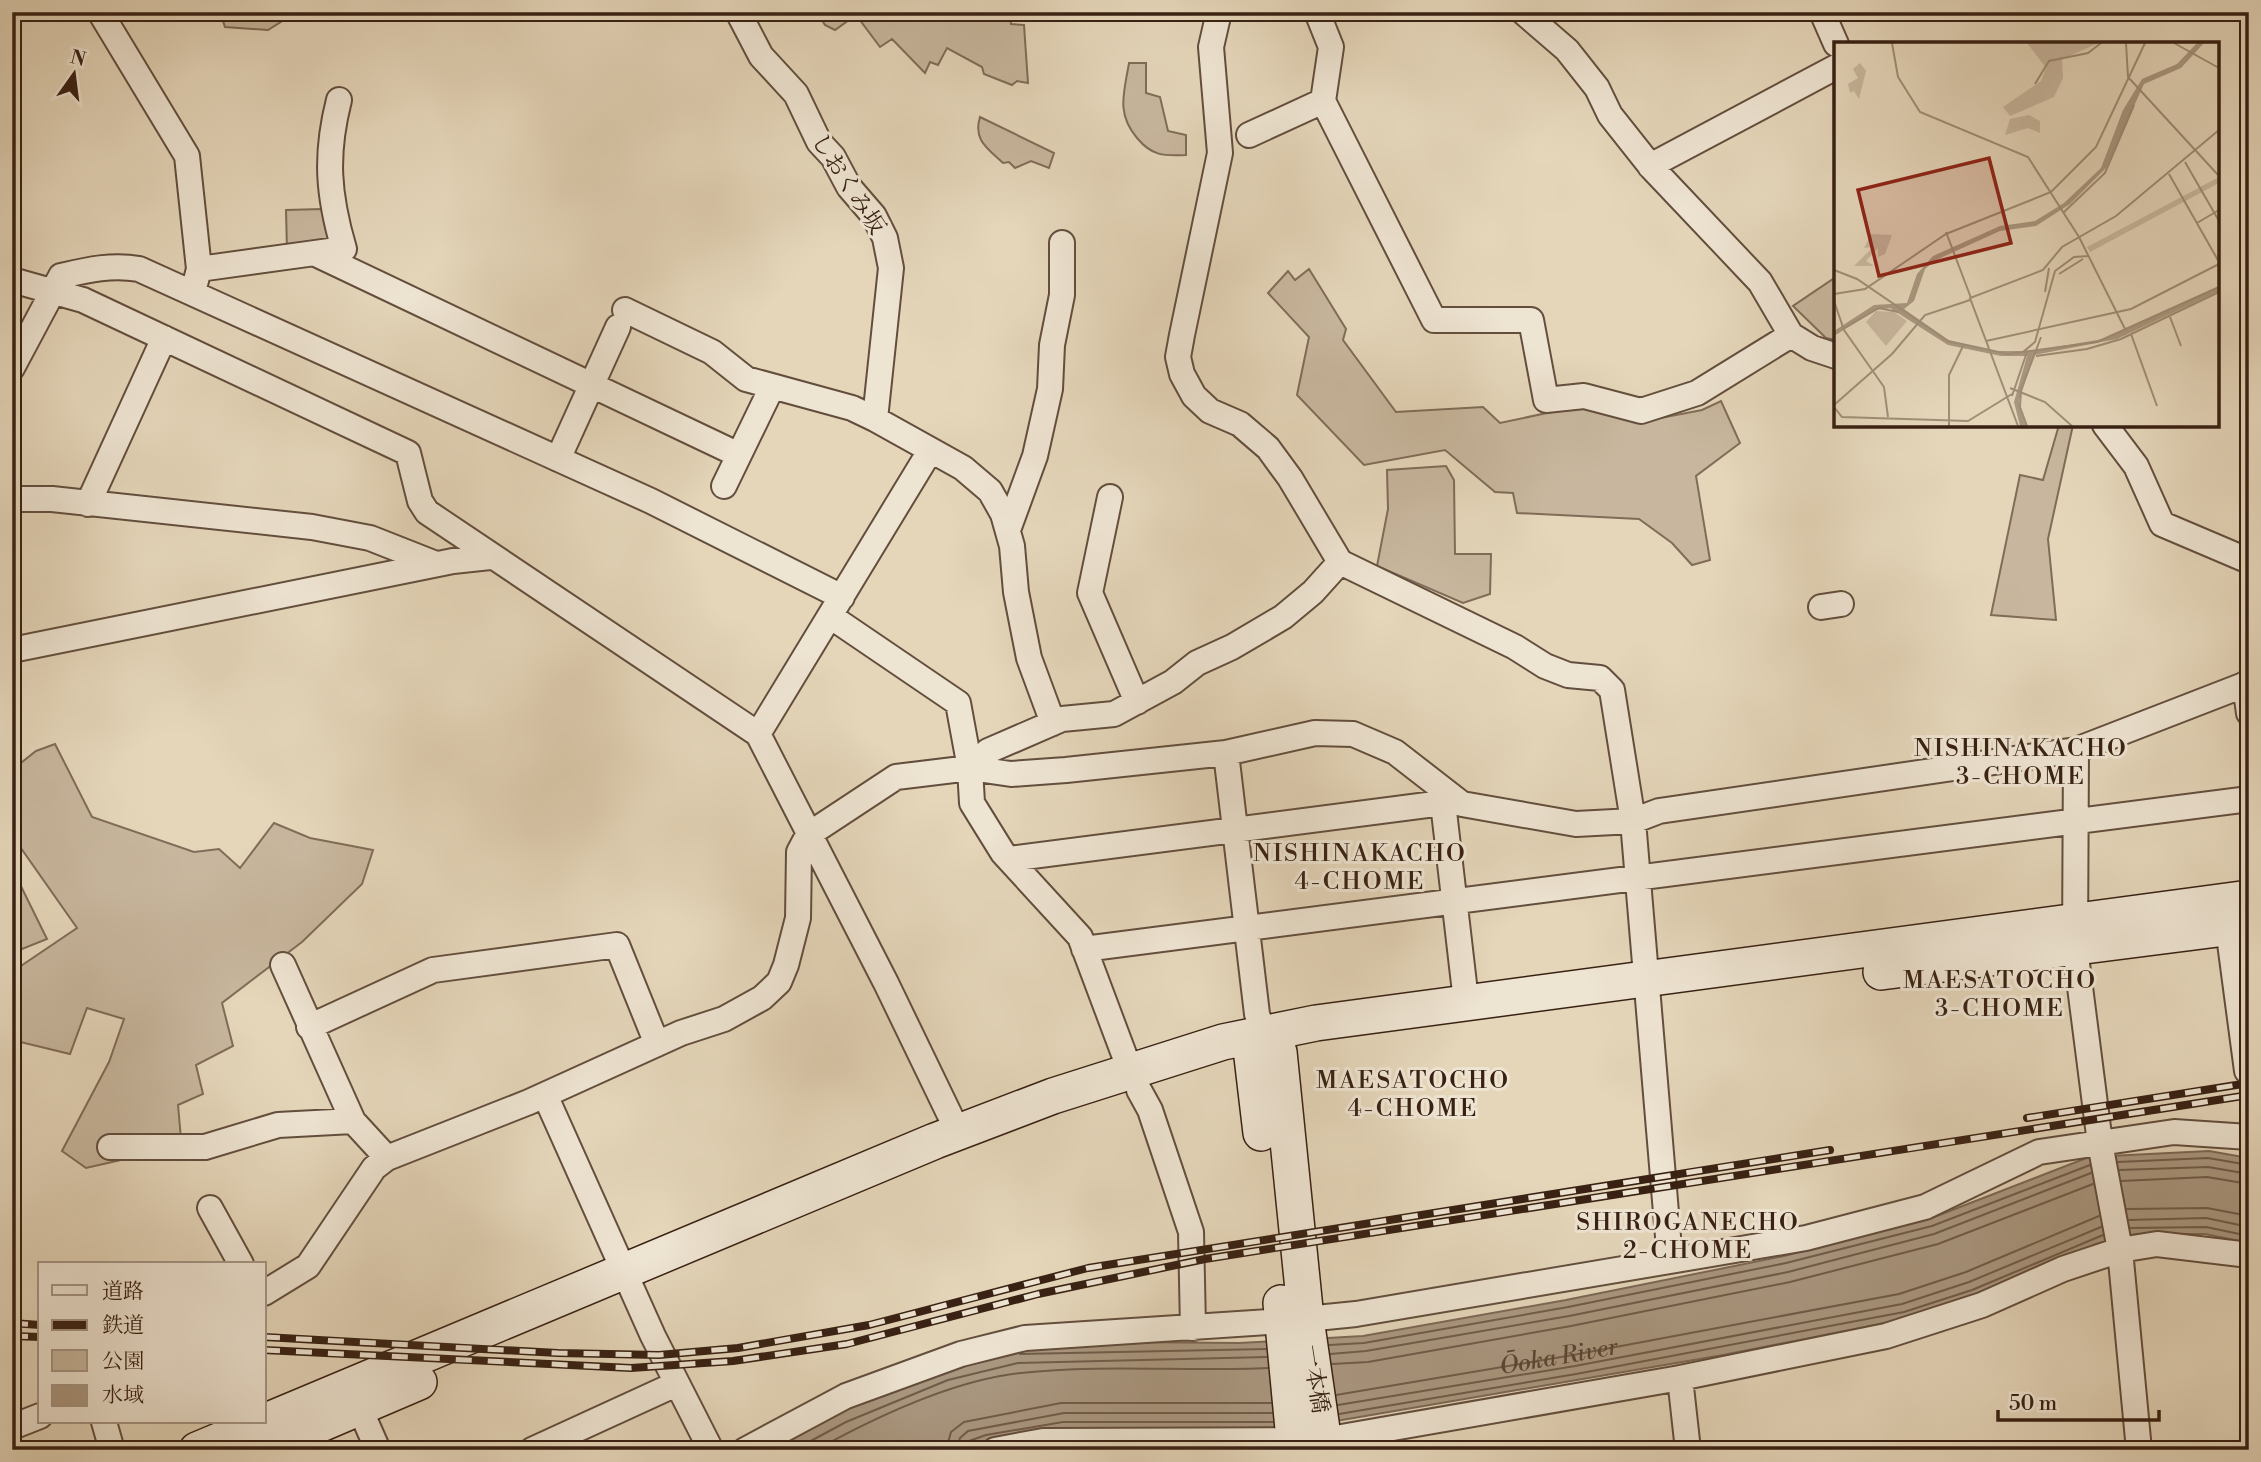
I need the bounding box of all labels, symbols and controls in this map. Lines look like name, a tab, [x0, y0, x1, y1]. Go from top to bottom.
north arrow	[38, 38, 108, 108]
inset map	[1834, 42, 2219, 427]
text: N	[68, 45, 88, 72]
street label: しおくみ坂	[805, 128, 891, 240]
district label: NISHINAKACHO 3-CHOME	[1914, 734, 2128, 792]
district label: NISHINAKACHO 4-CHOME	[1253, 839, 1467, 897]
district label: MAESATOCHO 3-CHOME	[1903, 966, 2097, 1024]
district label: MAESATOCHO 4-CHOME	[1316, 1066, 1510, 1124]
district label: SHIROGANECHO 2-CHOME	[1576, 1208, 1800, 1266]
legend	[38, 1262, 266, 1424]
text: 道路	[102, 1279, 144, 1305]
text: 鉄道	[102, 1313, 144, 1339]
water label: Ōoka River	[1497, 1332, 1621, 1382]
street label: 一本橋	[1296, 1343, 1334, 1415]
text: 公園	[102, 1349, 144, 1375]
scale bar	[1998, 1378, 2160, 1422]
text: 水域	[102, 1383, 144, 1409]
text: 50 m	[2009, 1391, 2057, 1417]

